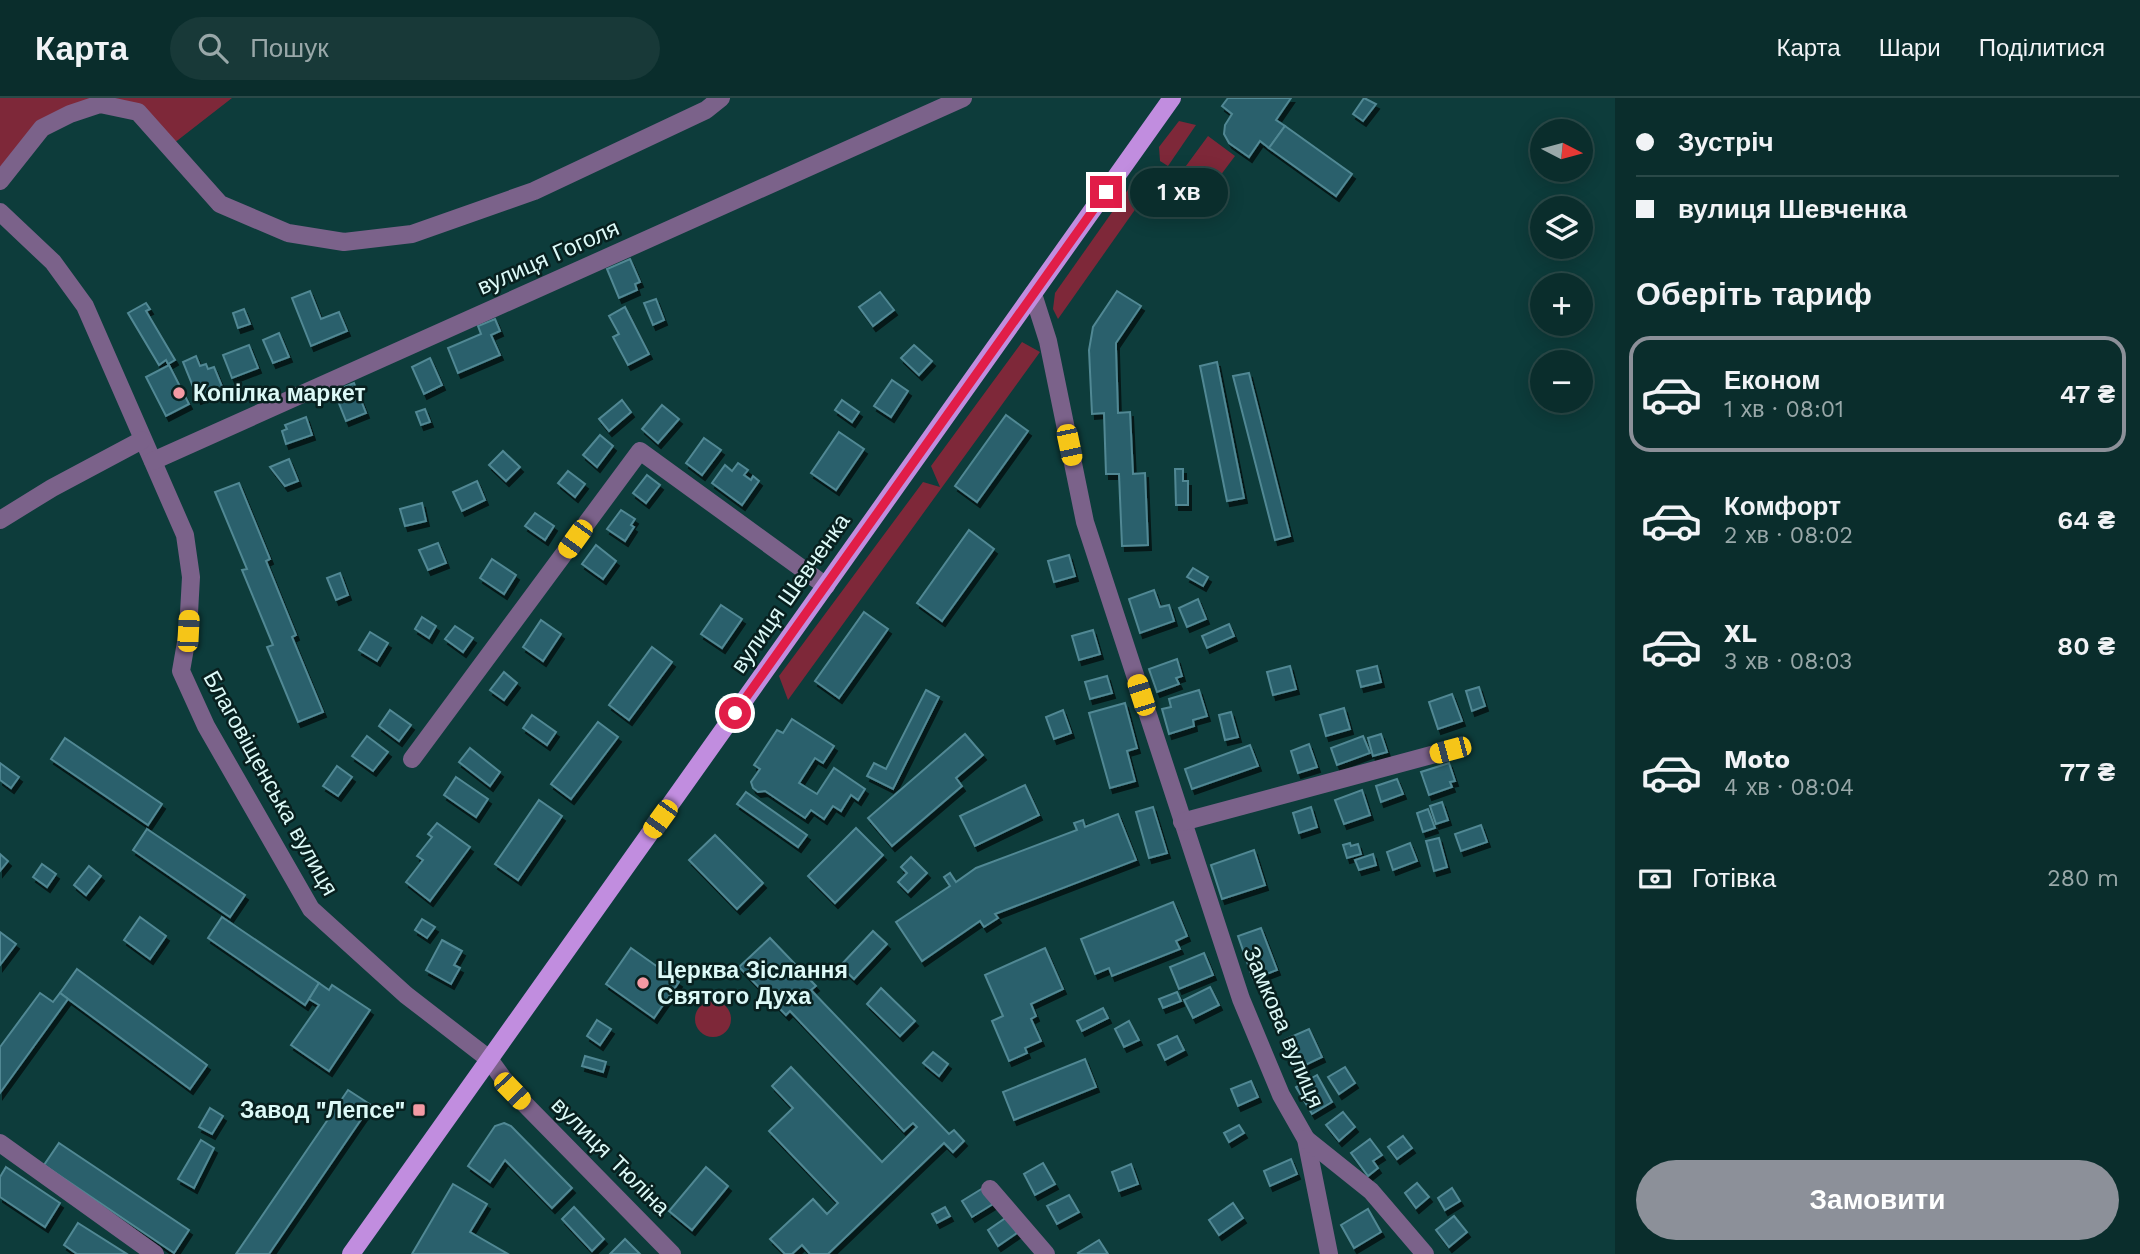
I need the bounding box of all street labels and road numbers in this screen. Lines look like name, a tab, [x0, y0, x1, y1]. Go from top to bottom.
street label: вулиця Гоголя	[473, 214, 623, 301]
street label: вулиця Шевченка	[725, 508, 856, 678]
street label: Благовіщенська вулиця	[198, 666, 344, 900]
street label: Замкова вулиця	[1237, 942, 1330, 1112]
street label: вулиця Тюліна	[546, 1092, 676, 1221]

